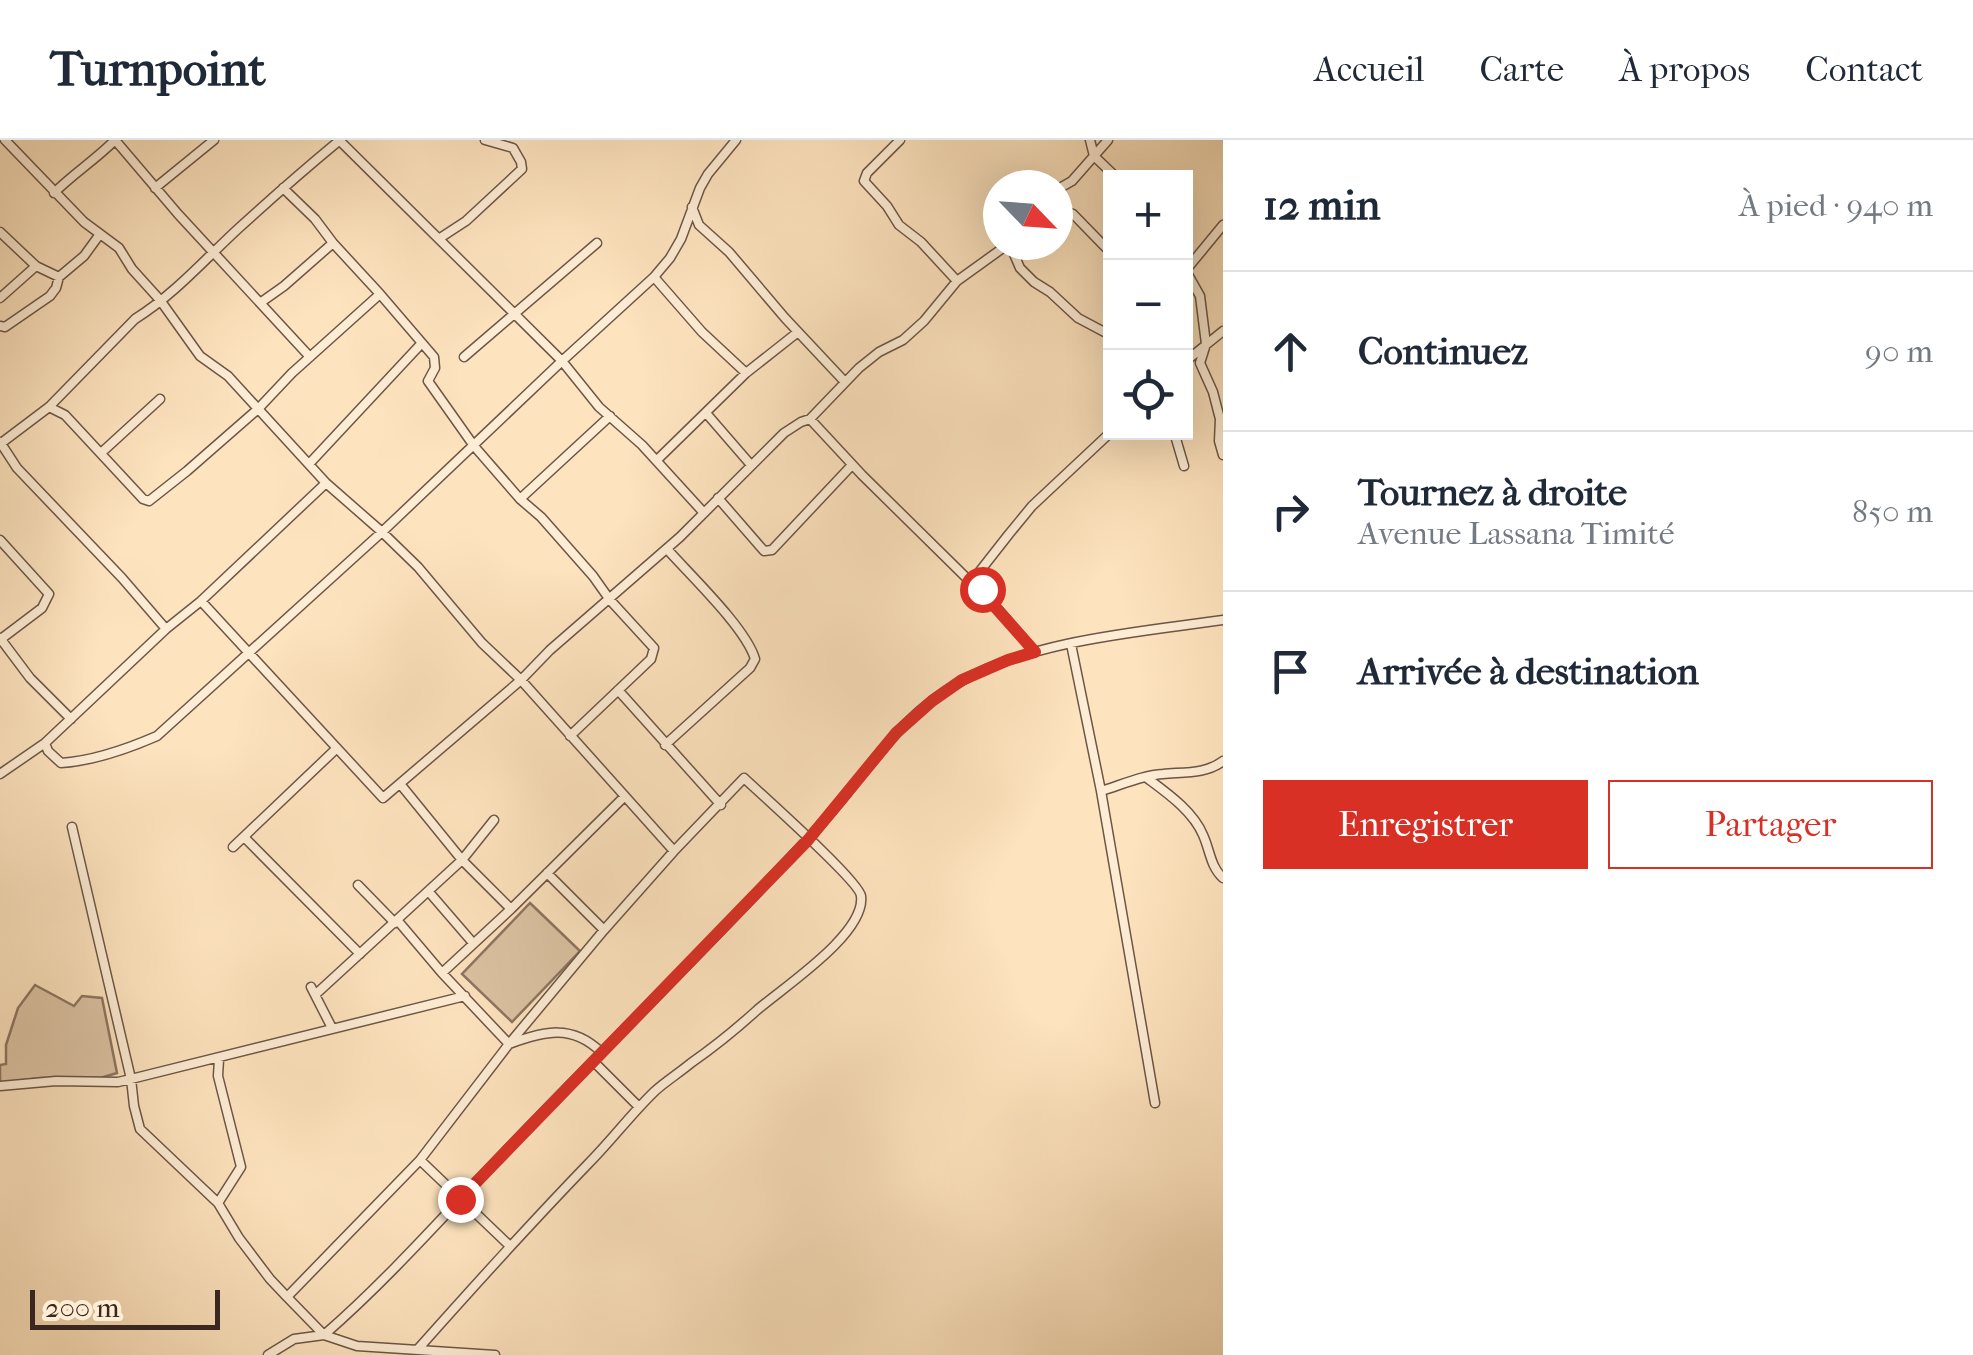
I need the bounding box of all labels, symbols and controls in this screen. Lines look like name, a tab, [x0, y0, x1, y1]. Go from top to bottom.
text: Turnpoint	[50, 41, 266, 97]
text: Accueil	[1314, 49, 1425, 90]
text: Carte	[1480, 49, 1564, 90]
text: À propos	[1619, 49, 1750, 90]
text: Contact	[1805, 49, 1923, 90]
north arrow	[983, 170, 1073, 260]
map controls	[1103, 170, 1193, 440]
button: +	[1103, 170, 1193, 260]
text: 12 min	[1263, 181, 1380, 230]
text: À pied · 940 m	[1739, 187, 1933, 224]
button: −	[1103, 260, 1193, 350]
icon: ahead	[1263, 324, 1318, 379]
text: Continuez	[1358, 329, 1528, 374]
text: 90 m	[1865, 333, 1933, 370]
button: locate	[1103, 350, 1193, 440]
text: Tournez à droite	[1358, 470, 1627, 515]
icon: right	[1263, 484, 1318, 539]
text: 850 m	[1852, 493, 1933, 530]
text: Avenue Lassana Timité	[1358, 515, 1675, 552]
route start	[960, 567, 1006, 613]
icon: arrive	[1263, 644, 1318, 699]
text: Arrivée à destination	[1358, 649, 1699, 694]
button: Enregistrer	[1263, 780, 1588, 869]
button: Partager	[1608, 780, 1933, 869]
route end	[438, 1177, 484, 1223]
scale bar	[30, 1285, 220, 1330]
text: 200 m	[45, 1291, 120, 1324]

